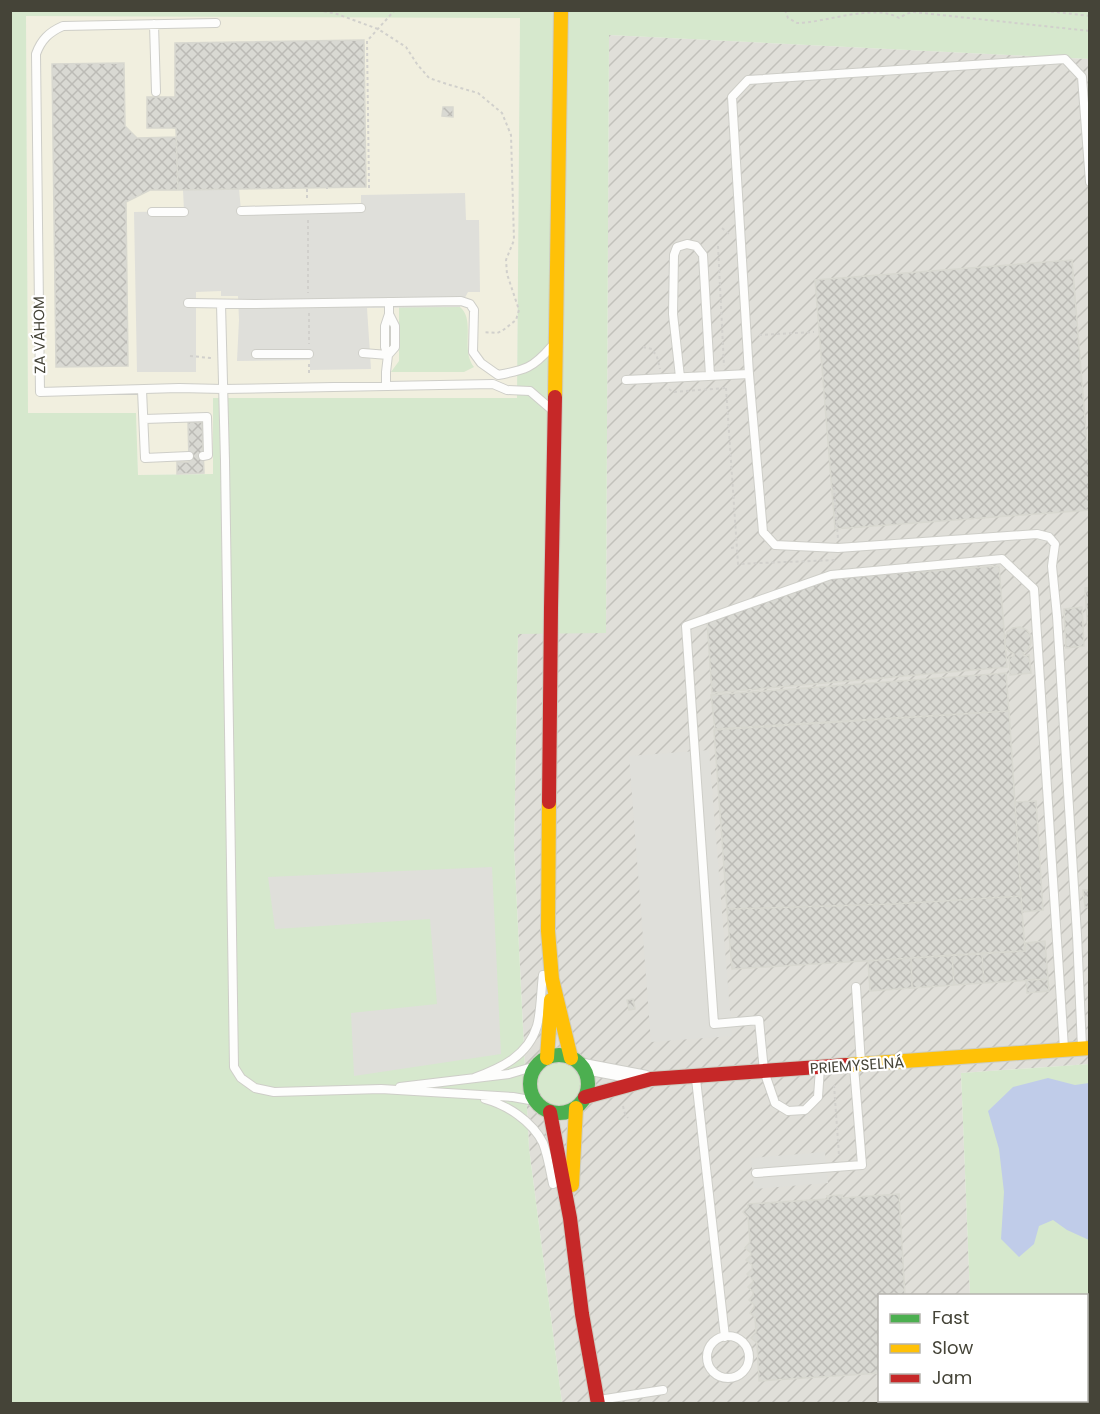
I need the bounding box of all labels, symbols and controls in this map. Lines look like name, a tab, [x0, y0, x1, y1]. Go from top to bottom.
street label: ZA VÁHOM	[28, 296, 50, 374]
street label: PRIEMYSELNÁ	[809, 1051, 905, 1079]
legend	[878, 1294, 1088, 1402]
text: Fast	[932, 1305, 969, 1330]
text: Slow	[932, 1335, 974, 1360]
text: Jam	[932, 1365, 972, 1390]

